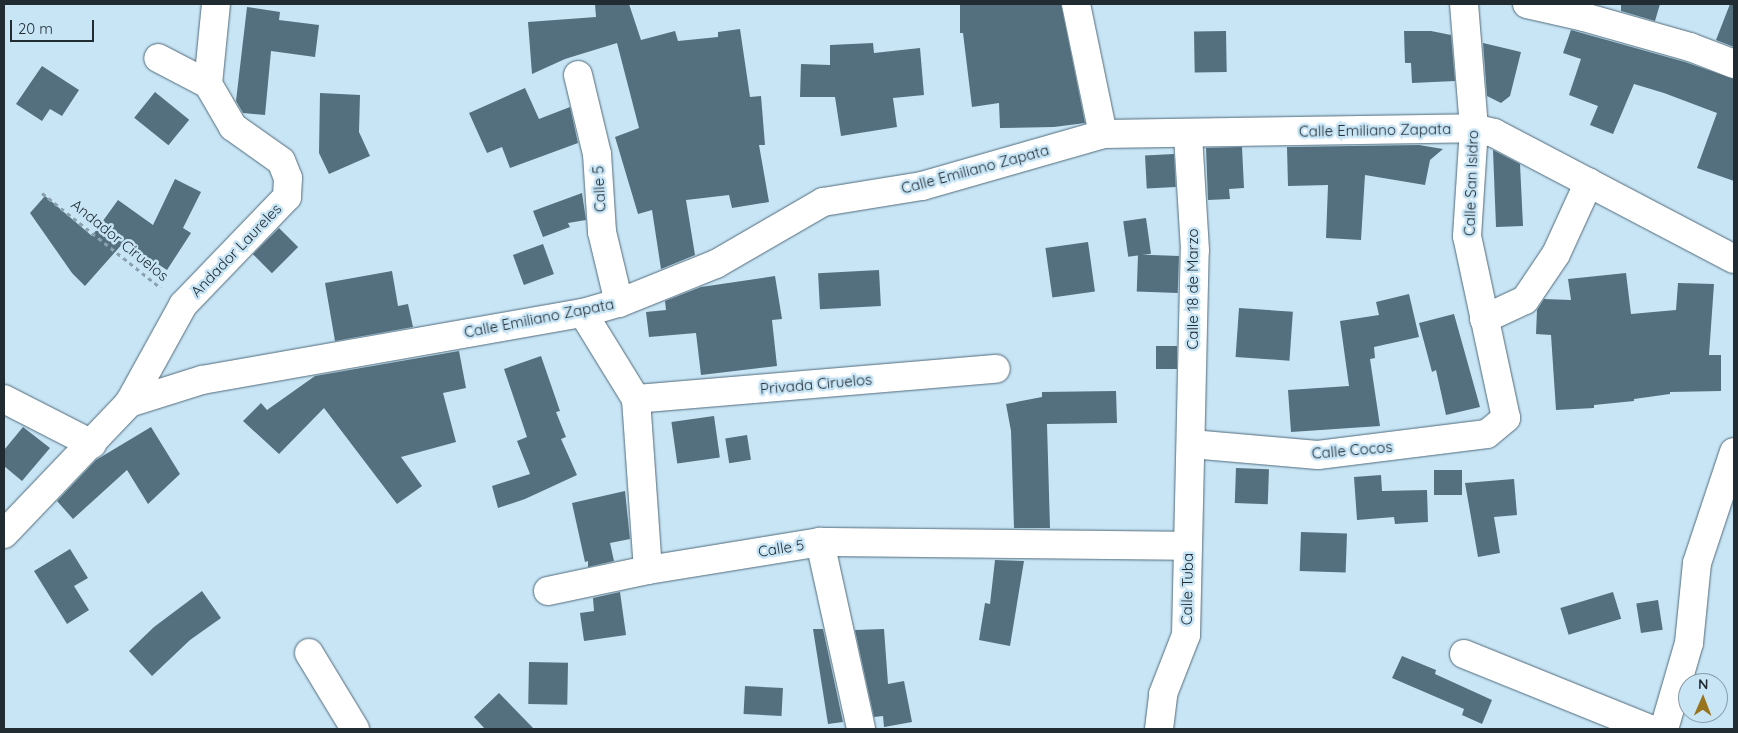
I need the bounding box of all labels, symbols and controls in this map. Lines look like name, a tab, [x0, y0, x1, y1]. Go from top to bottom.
scale bar	[12, 10, 96, 42]
text: 20 m	[18, 19, 53, 38]
street label: Calle Emiliano Zapata	[1299, 120, 1451, 140]
street label: Calle San Isidro	[1460, 130, 1482, 236]
street label: Calle Emiliano Zapata	[899, 141, 1051, 197]
street label: Calle 5	[589, 165, 609, 213]
street label: Andador Ciruelos	[68, 195, 172, 285]
street label: Andador Laureles	[187, 200, 285, 300]
street label: Calle 18 de Marzo	[1184, 229, 1202, 349]
street label: Calle Emiliano Zapata	[463, 295, 615, 341]
street label: Privada Ciruelos	[759, 370, 873, 398]
street label: Calle Cocos	[1311, 438, 1393, 462]
street label: Calle 5	[757, 535, 805, 561]
street label: Calle Tuba	[1177, 553, 1197, 625]
north arrow	[1678, 673, 1728, 723]
text: N	[1698, 675, 1709, 693]

